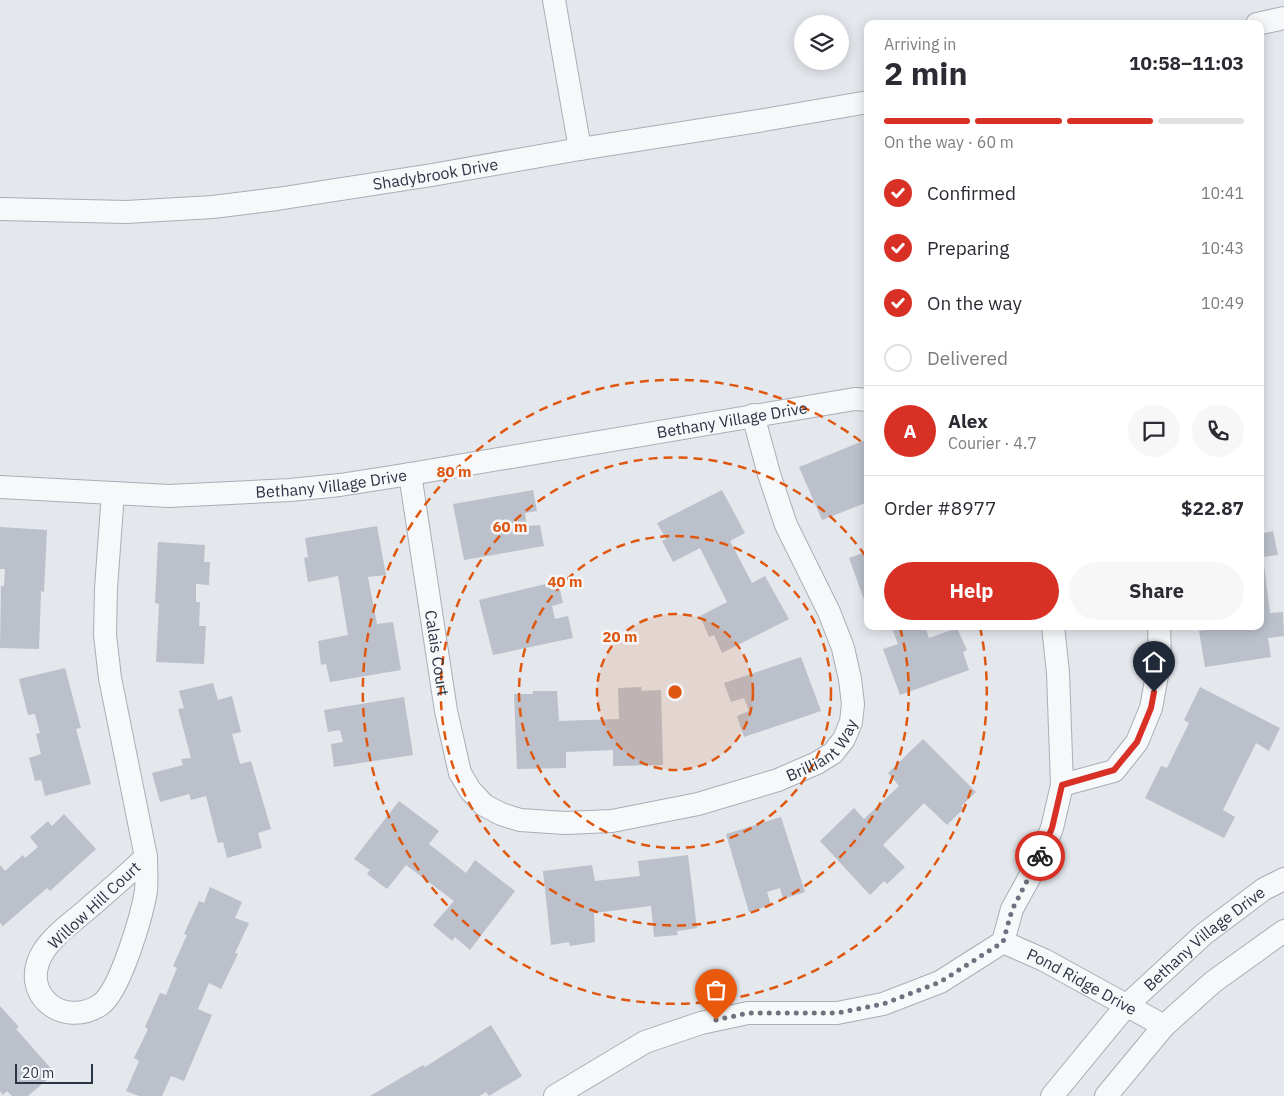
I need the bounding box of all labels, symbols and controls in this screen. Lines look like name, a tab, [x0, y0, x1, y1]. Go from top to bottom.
map controls	[794, 15, 849, 70]
button: layers	[794, 15, 849, 70]
text: Arriving in	[884, 34, 956, 54]
text: 10:58–11:03	[1129, 51, 1244, 75]
text: 2 min	[884, 52, 968, 94]
text: On the way · 60 m	[884, 132, 1014, 152]
street label: Shadybrook Drive	[371, 154, 500, 194]
icon: check	[884, 179, 912, 207]
text: Confirmed	[927, 181, 1016, 205]
text: 10:41	[1201, 183, 1244, 203]
icon: check	[884, 234, 912, 262]
text: Preparing	[927, 236, 1009, 260]
text: 10:43	[1201, 238, 1244, 258]
icon: check	[884, 289, 912, 317]
text: On the way	[927, 291, 1022, 315]
text: 10:49	[1201, 293, 1244, 313]
text: Delivered	[927, 346, 1008, 370]
street label: Bethany Village Drive	[655, 397, 809, 442]
button: chat	[1128, 405, 1180, 457]
button: phone	[1192, 405, 1244, 457]
text: Alex	[948, 409, 988, 433]
text: A	[903, 419, 917, 443]
text: Courier · 4.7	[948, 433, 1037, 453]
text: 80 m	[437, 462, 471, 481]
street label: Bethany Village Drive	[255, 465, 408, 502]
text: Order #8977	[884, 496, 996, 520]
text: $22.87	[1181, 496, 1244, 520]
text: 60 m	[493, 517, 527, 536]
button: Help	[884, 562, 1059, 620]
button: Share	[1069, 562, 1244, 620]
text: 40 m	[548, 572, 582, 591]
street label: Calais Court	[421, 609, 454, 697]
text: 20 m	[603, 627, 637, 646]
pin	[1133, 641, 1175, 692]
icon: home	[1140, 648, 1168, 676]
centre of rings	[666, 683, 684, 701]
street label: Brilliant Way	[783, 716, 861, 785]
courier	[1015, 831, 1065, 881]
icon: bike	[1026, 842, 1054, 870]
street label: Willow Hill Court	[44, 857, 144, 953]
street label: Bethany Village Drive	[1139, 882, 1269, 995]
street label: Pond Ridge Drive	[1024, 944, 1141, 1019]
pin	[695, 969, 737, 1020]
icon: bag	[702, 976, 730, 1004]
scale bar	[15, 1061, 92, 1084]
text: 20 m	[22, 1064, 54, 1082]

